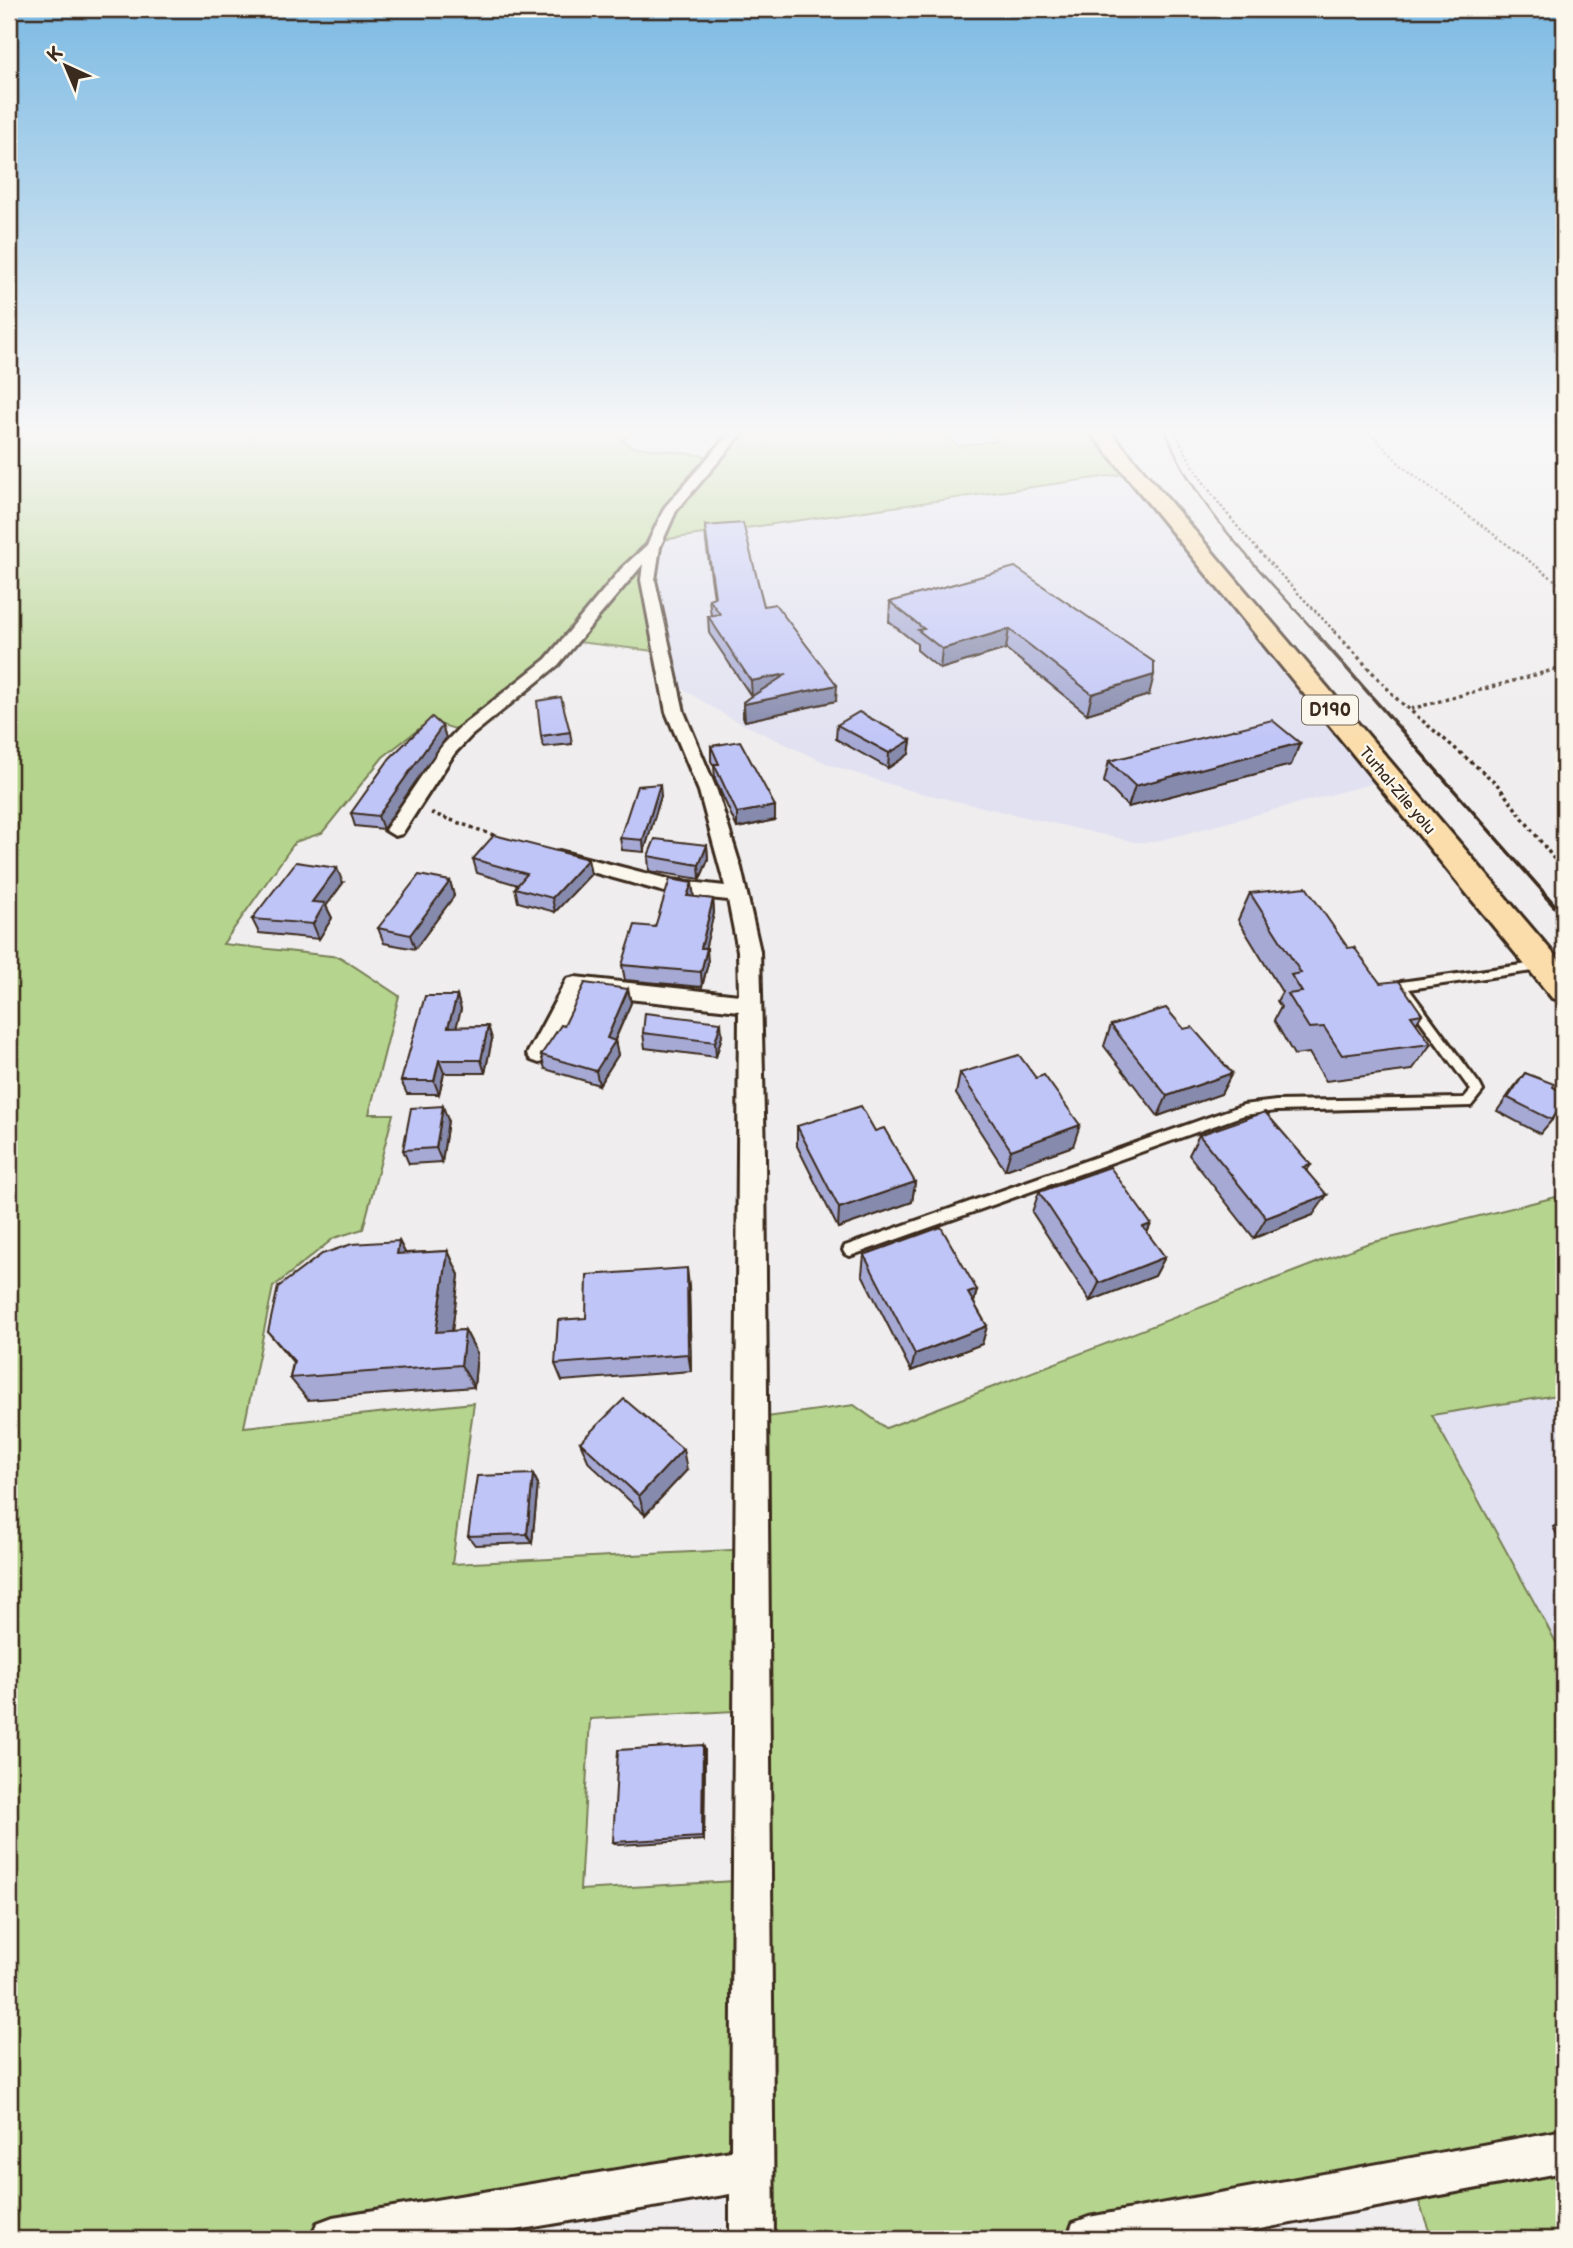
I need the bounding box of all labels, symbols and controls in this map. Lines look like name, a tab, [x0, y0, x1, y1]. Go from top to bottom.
north arrow	[32, 32, 102, 102]
text: K	[43, 42, 68, 68]
road number: D190	[1302, 696, 1358, 724]
street label: Turhal-Zile yolu	[1355, 743, 1439, 839]

